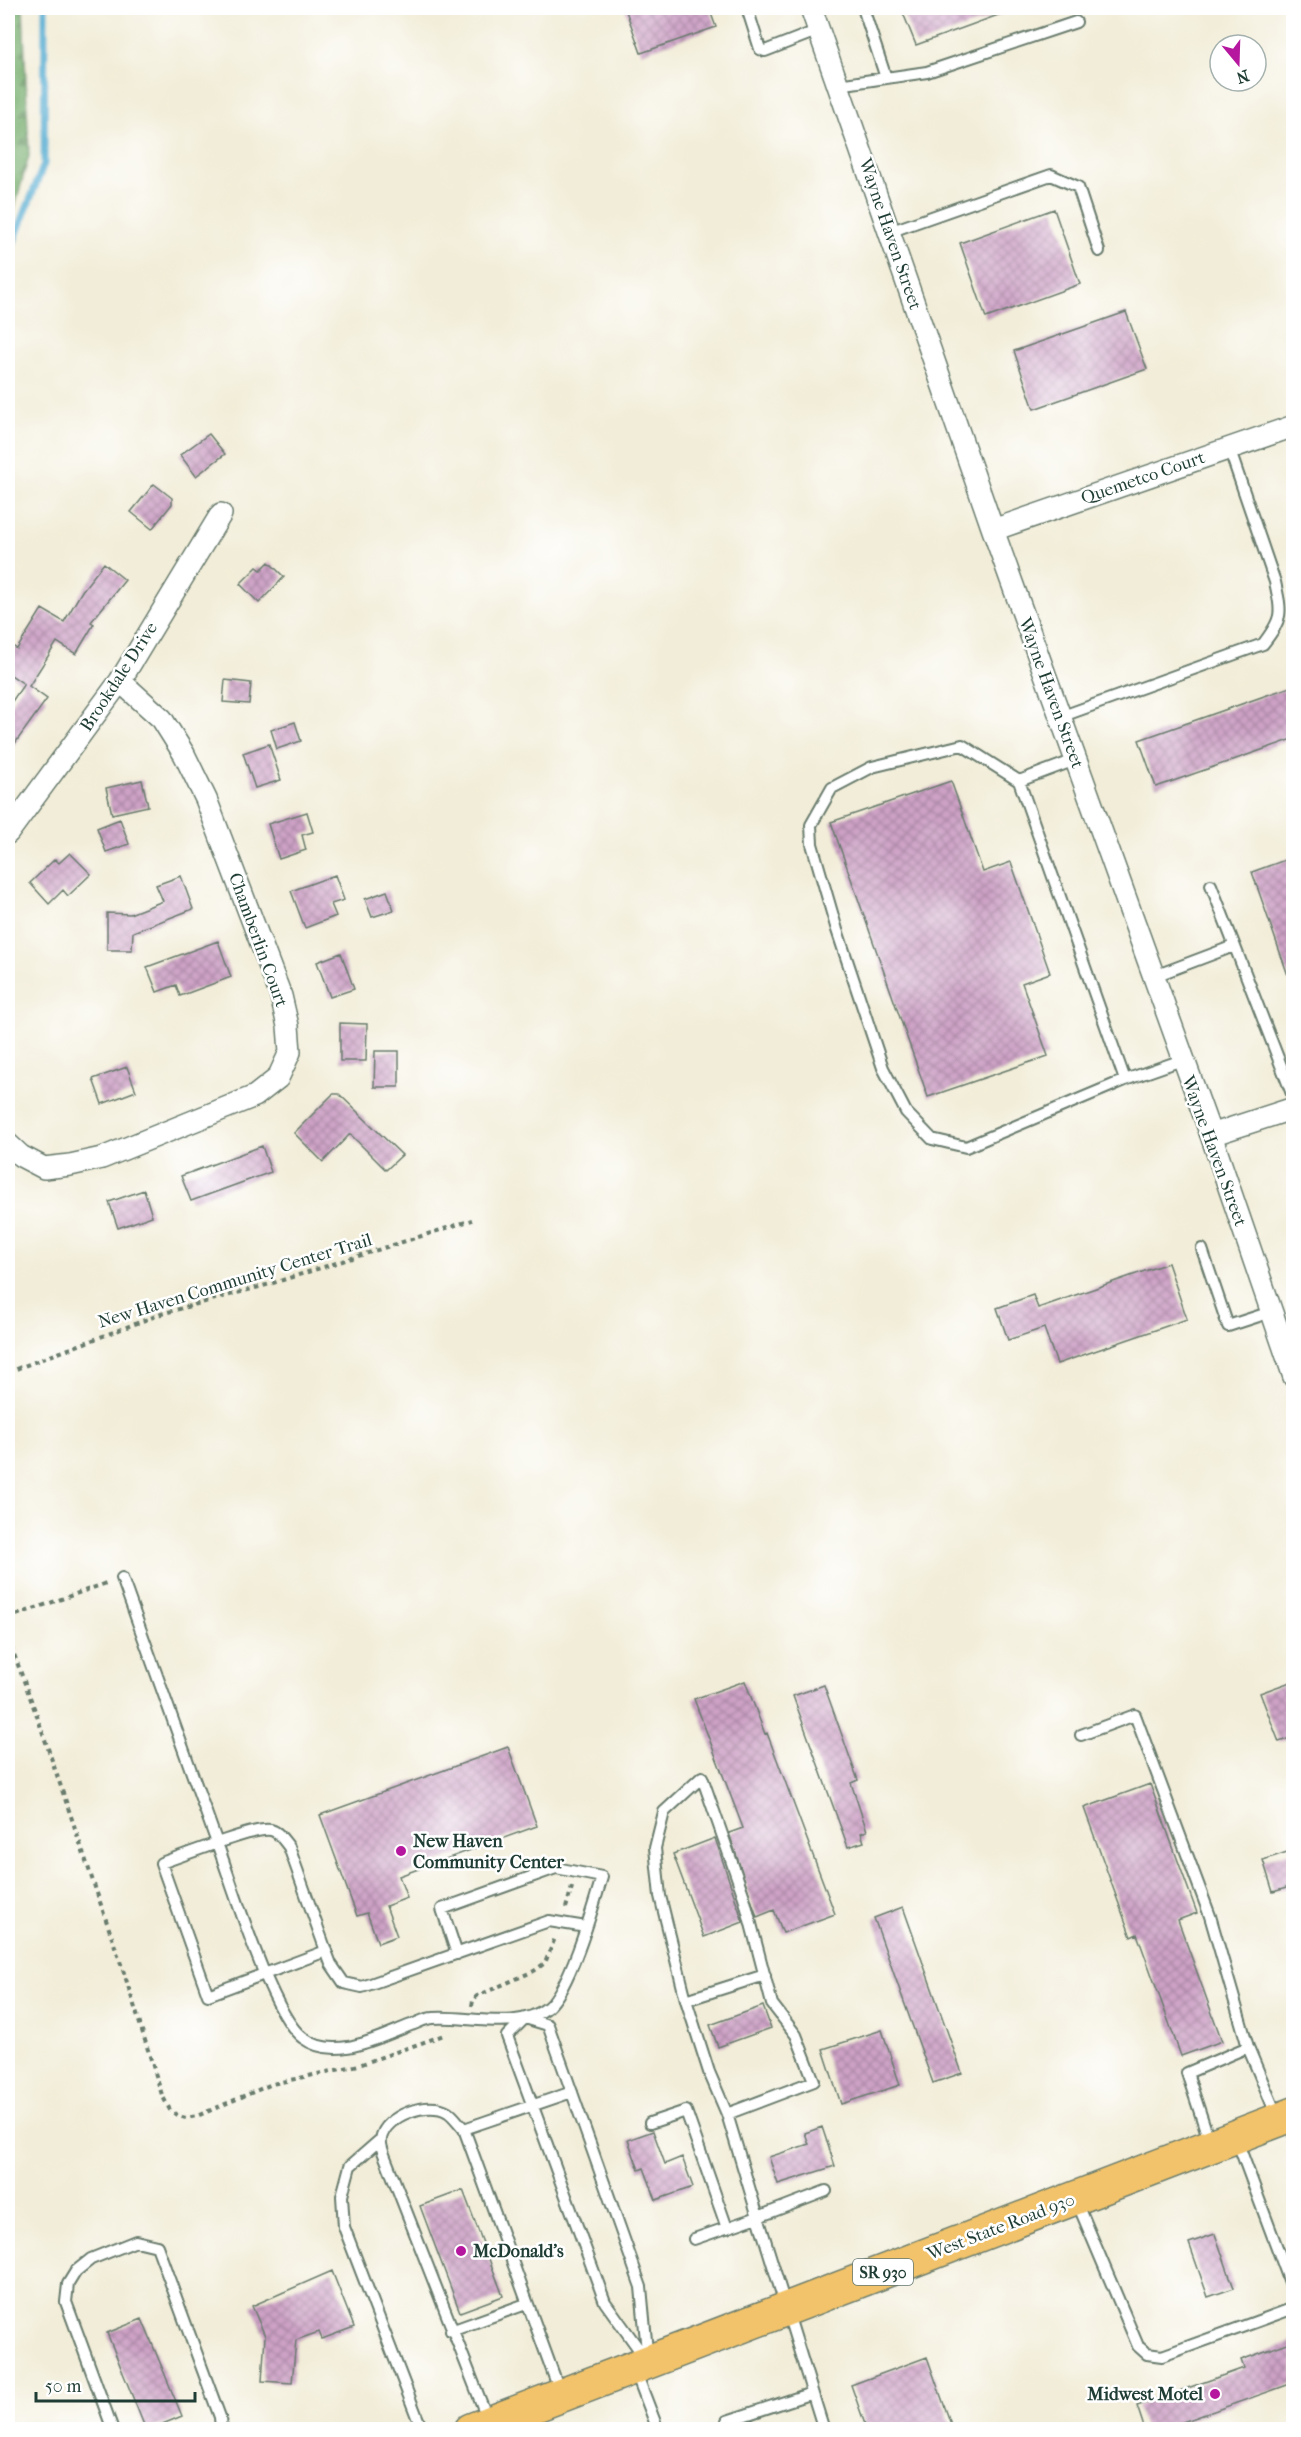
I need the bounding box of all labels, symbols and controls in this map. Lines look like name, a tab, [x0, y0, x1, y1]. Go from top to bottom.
north arrow	[1208, 33, 1268, 93]
text: N	[1233, 66, 1252, 88]
street label: Wayne Haven Street	[854, 155, 926, 313]
street label: Quemetco Court	[1078, 447, 1208, 509]
street label: Wayne Haven Street	[1014, 614, 1088, 772]
street label: Brookdale Drive	[76, 618, 162, 736]
street label: Chamberlin Court	[224, 870, 292, 1011]
street label: Wayne Haven Street	[1177, 1072, 1251, 1230]
street label: New Haven Community Center Trail	[95, 1229, 375, 1333]
place label: New Haven Community Center	[413, 1831, 564, 1873]
marker: New Haven Community Center	[394, 1844, 408, 1858]
street label: West State Road 930	[923, 2189, 1078, 2265]
place label: McDonald's	[472, 2241, 564, 2262]
marker: McDonald's	[454, 2244, 468, 2258]
road number: SR 930	[853, 2259, 913, 2285]
scale bar	[36, 2365, 195, 2403]
text: 50 m	[45, 2376, 82, 2397]
place label: Midwest Motel	[1086, 2384, 1204, 2405]
marker: Midwest Motel	[1208, 2387, 1222, 2401]

